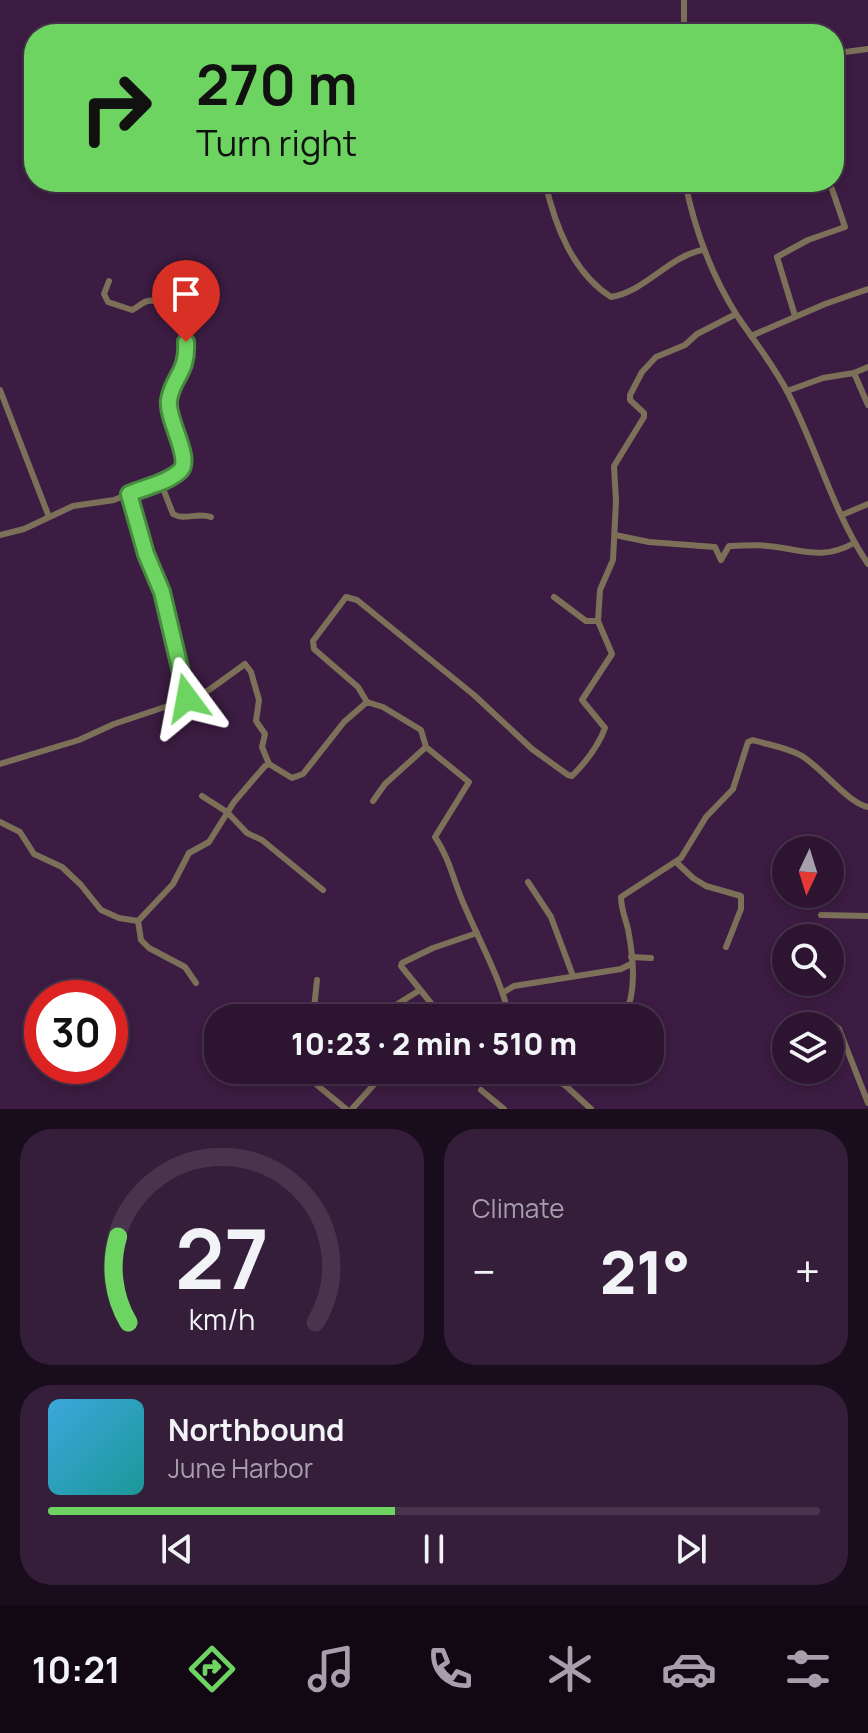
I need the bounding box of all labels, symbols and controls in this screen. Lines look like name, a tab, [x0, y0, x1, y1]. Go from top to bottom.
text: 270 m	[196, 45, 358, 122]
icon: right	[64, 56, 168, 160]
text: Turn right	[196, 118, 357, 167]
pin	[152, 260, 220, 342]
icon: arrive	[164, 272, 208, 316]
position arrow	[145, 656, 229, 740]
north arrow	[772, 836, 844, 908]
map controls	[772, 836, 844, 1084]
button: search	[772, 924, 844, 996]
speed limit sign: 30	[24, 980, 128, 1084]
button: layers	[772, 1012, 844, 1084]
text: 10:23 · 2 min · 510 m	[291, 1023, 577, 1064]
text: Climate	[472, 1190, 564, 1226]
text: 27	[175, 1200, 269, 1314]
text: 21°	[600, 1230, 690, 1312]
text: −	[472, 1241, 496, 1301]
text: +	[795, 1241, 820, 1301]
text: km/h	[189, 1300, 255, 1339]
text: Northbound	[168, 1409, 345, 1450]
text: June Harbor	[168, 1450, 313, 1486]
icon: previous	[155, 1527, 199, 1571]
icon: pause	[412, 1527, 456, 1571]
icon: next	[669, 1527, 713, 1571]
icon: directions	[184, 1641, 240, 1697]
icon: music	[303, 1641, 359, 1697]
icon: phone	[422, 1641, 478, 1697]
icon: climate	[542, 1641, 598, 1697]
icon: car	[661, 1641, 717, 1697]
icon: filters	[780, 1641, 836, 1697]
text: 10:21	[32, 1645, 121, 1694]

